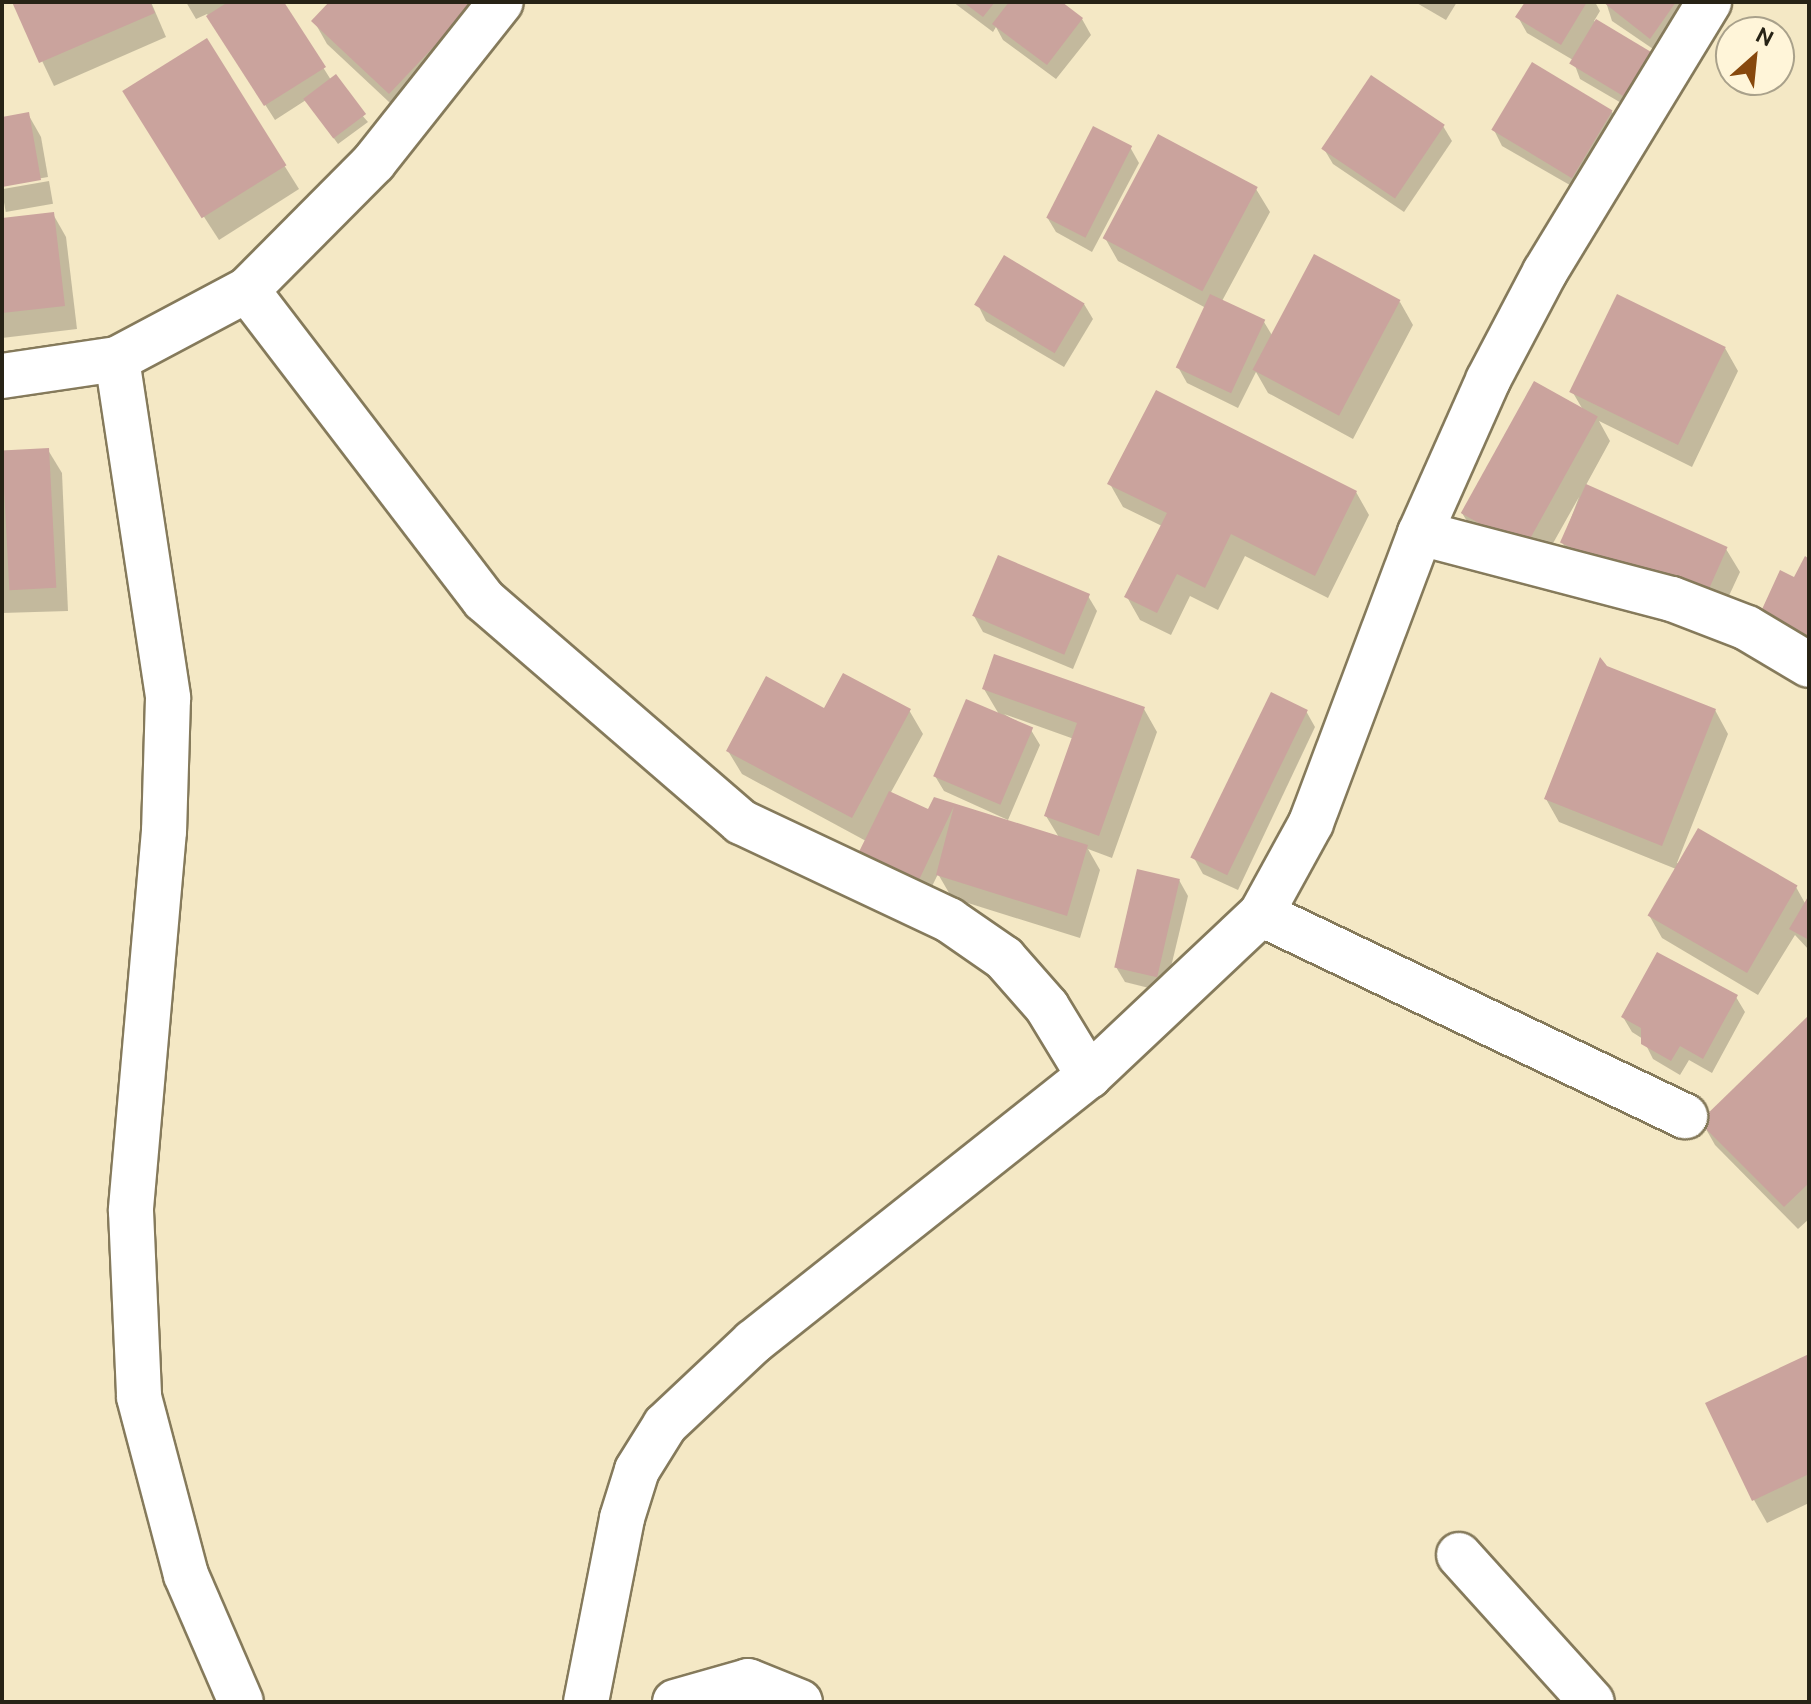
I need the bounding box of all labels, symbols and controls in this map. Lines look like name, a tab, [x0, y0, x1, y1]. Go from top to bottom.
north arrow	[1715, 16, 1795, 96]
text: N	[1752, 21, 1778, 51]

